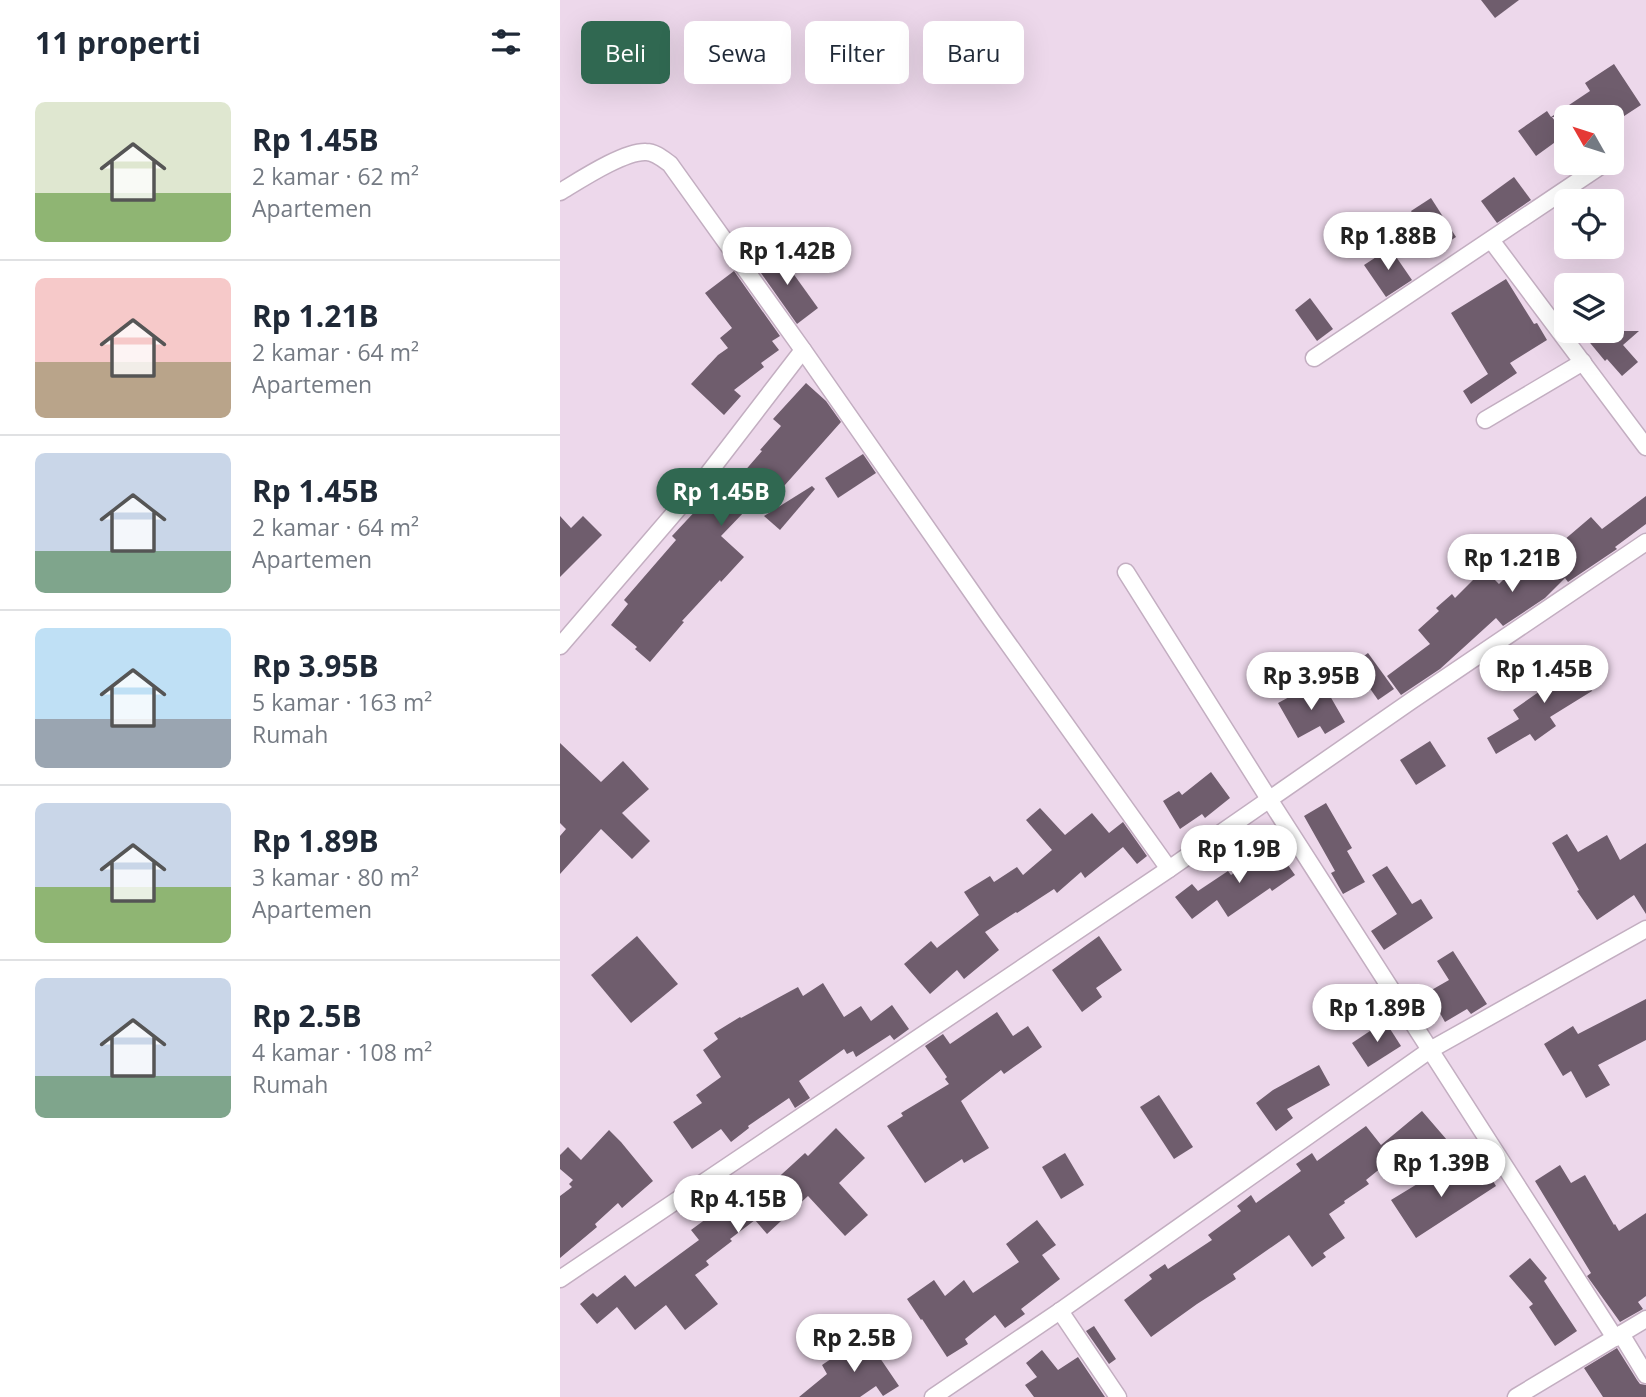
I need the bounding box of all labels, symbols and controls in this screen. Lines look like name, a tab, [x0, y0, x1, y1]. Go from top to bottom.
chip: Beli	[581, 21, 670, 84]
chip: Sewa	[684, 21, 791, 84]
chip: Filter	[805, 21, 909, 84]
chip: Baru	[923, 21, 1024, 84]
text: 11 properti	[35, 22, 201, 63]
icon: filters	[487, 23, 525, 61]
north arrow	[1554, 105, 1624, 175]
map controls	[1554, 105, 1624, 343]
text: Rp 1.45B	[252, 119, 379, 160]
icon: home	[91, 130, 175, 214]
text: 2 kamar · 62 m²	[252, 160, 419, 192]
button: locate	[1554, 189, 1624, 259]
text: Apartemen	[252, 192, 372, 224]
pin: Rp 1.88B	[1316, 212, 1460, 272]
text: Rp 1.88B	[1339, 219, 1437, 251]
pin: Rp 1.42B	[715, 228, 859, 287]
text: Rp 1.42B	[738, 234, 836, 266]
button: layers	[1554, 273, 1624, 343]
text: Rp 1.21B	[252, 295, 379, 336]
icon: home	[91, 306, 175, 390]
text: 2 kamar · 64 m²	[252, 336, 419, 368]
text: Apartemen	[252, 368, 372, 400]
pin: Rp 1.45B	[649, 468, 793, 528]
text: Rp 1.45B	[252, 470, 379, 511]
text: Rp 1.45B	[672, 475, 770, 507]
icon: home	[91, 481, 175, 565]
text: 2 kamar · 64 m²	[252, 511, 419, 543]
pin: Rp 1.21B	[1440, 534, 1584, 594]
text: Rp 1.21B	[1463, 541, 1561, 573]
text: Apartemen	[252, 543, 372, 575]
text: Rp 3.95B	[252, 645, 379, 686]
pin: Rp 1.45B	[1472, 646, 1616, 705]
pin: Rp 3.95B	[1239, 652, 1383, 712]
text: Rp 1.45B	[1495, 652, 1593, 684]
icon: home	[91, 656, 175, 740]
text: Rp 3.95B	[1262, 659, 1360, 691]
text: 5 kamar · 163 m²	[252, 686, 432, 718]
text: Rumah	[252, 718, 328, 750]
text: Rp 1.89B	[252, 820, 379, 861]
pin: Rp 1.9B	[1174, 826, 1304, 885]
icon: home	[91, 831, 175, 915]
text: Rp 1.9B	[1197, 832, 1281, 864]
text: 3 kamar · 80 m²	[252, 861, 419, 893]
text: Apartemen	[252, 893, 372, 925]
pin: Rp 1.89B	[1305, 984, 1449, 1044]
text: Rp 1.89B	[1328, 991, 1426, 1023]
text: Rp 2.5B	[252, 995, 362, 1036]
icon: home	[91, 1006, 175, 1090]
text: 4 kamar · 108 m²	[252, 1036, 432, 1068]
text: Rumah	[252, 1068, 328, 1100]
pin: Rp 1.39B	[1369, 1140, 1513, 1199]
text: Rp 1.39B	[1392, 1146, 1490, 1178]
pin: Rp 4.15B	[666, 1176, 810, 1235]
text: Rp 4.15B	[689, 1182, 787, 1214]
pin: Rp 2.5B	[789, 1314, 919, 1374]
text: Rp 2.5B	[812, 1321, 896, 1353]

